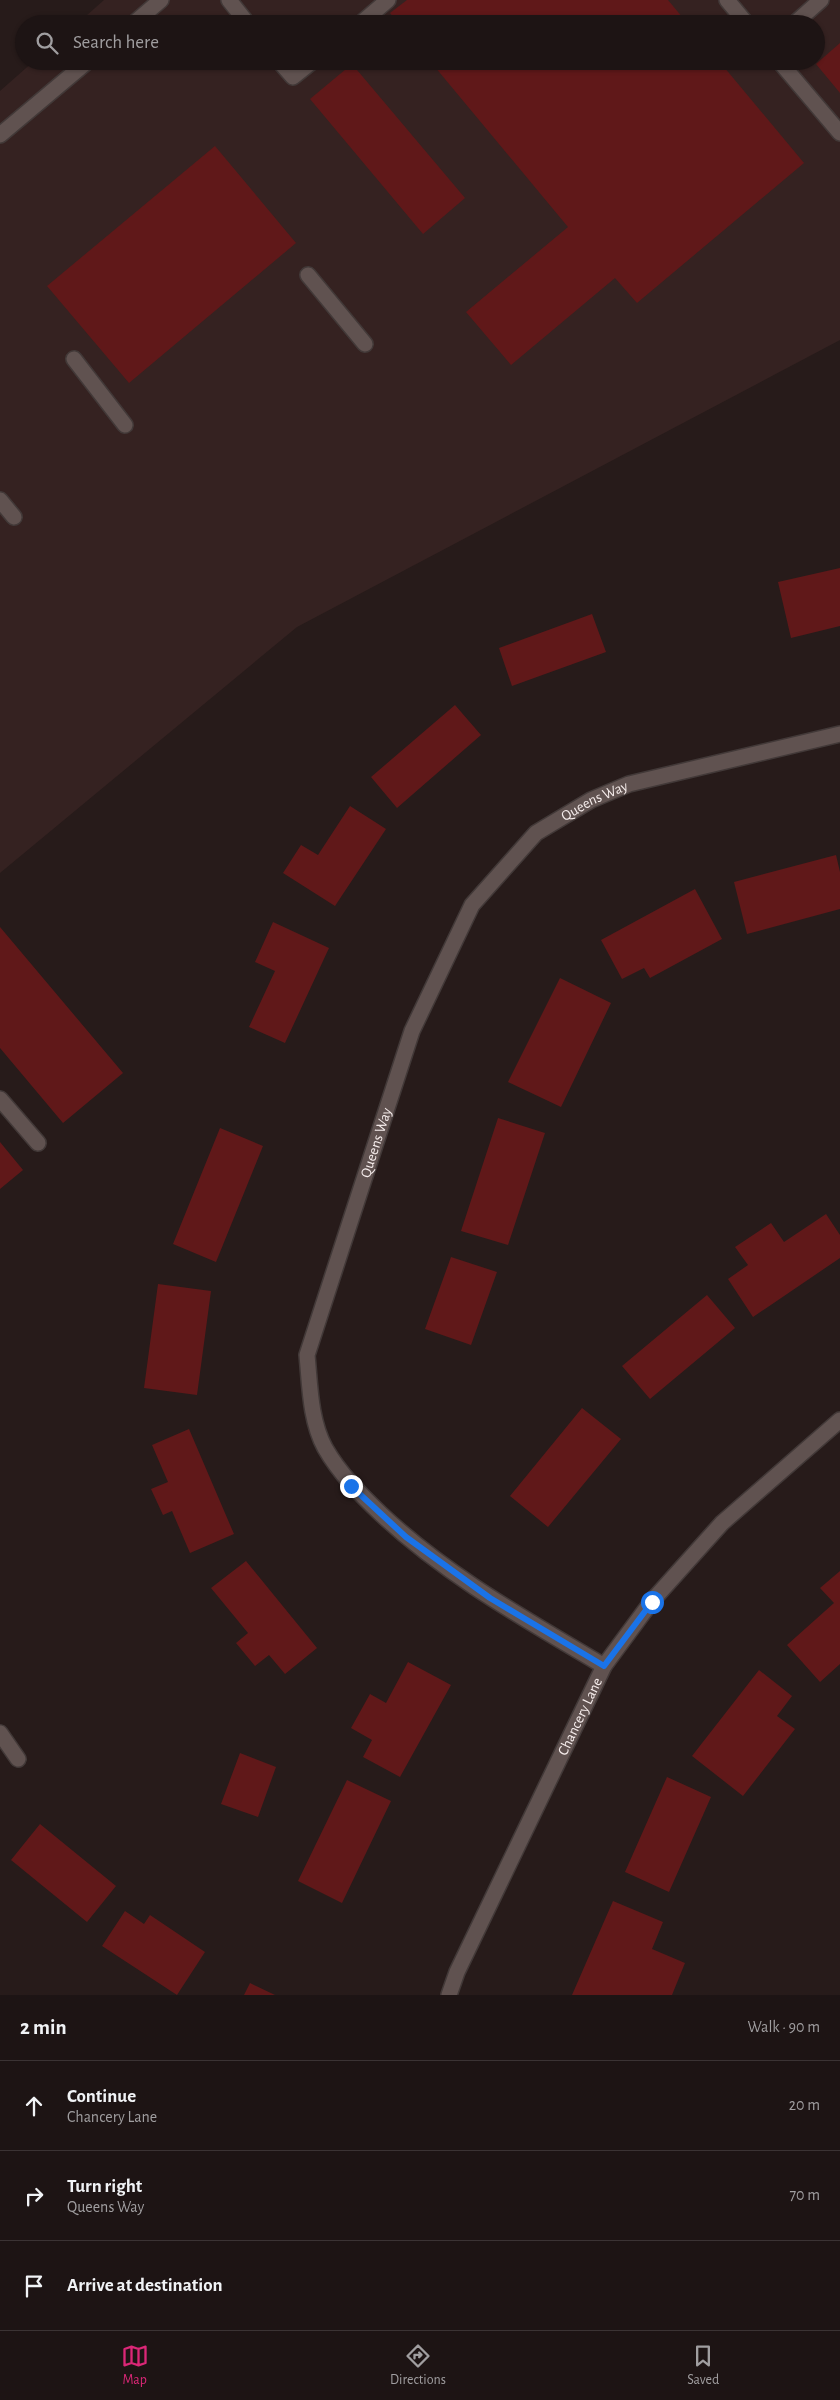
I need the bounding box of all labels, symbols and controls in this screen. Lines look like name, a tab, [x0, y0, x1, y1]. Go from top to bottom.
search box	[15, 15, 825, 70]
icon: search	[33, 29, 61, 57]
text: Search here	[73, 33, 159, 52]
street label: Queens Way	[558, 778, 630, 824]
street label: Queens Way	[358, 1105, 394, 1179]
route end	[340, 1475, 363, 1498]
route start	[641, 1591, 664, 1614]
street label: Chancery Lane	[555, 1675, 605, 1758]
text: 2 min	[20, 2017, 67, 2038]
text: Walk · 90 m	[748, 2019, 820, 2035]
text: Continue	[67, 2087, 136, 2106]
icon: ahead	[20, 2092, 48, 2120]
text: 20 m	[789, 2097, 820, 2113]
text: Chancery Lane	[67, 2109, 157, 2125]
text: Turn right	[67, 2177, 142, 2196]
icon: right	[20, 2182, 48, 2210]
text: 70 m	[789, 2187, 820, 2203]
text: Queens Way	[67, 2199, 144, 2215]
icon: arrive	[20, 2272, 48, 2300]
text: Arrive at destination	[67, 2276, 223, 2295]
tab: Map	[121, 2342, 149, 2389]
tab: Directions	[390, 2342, 446, 2389]
tab: Saved	[687, 2342, 719, 2389]

